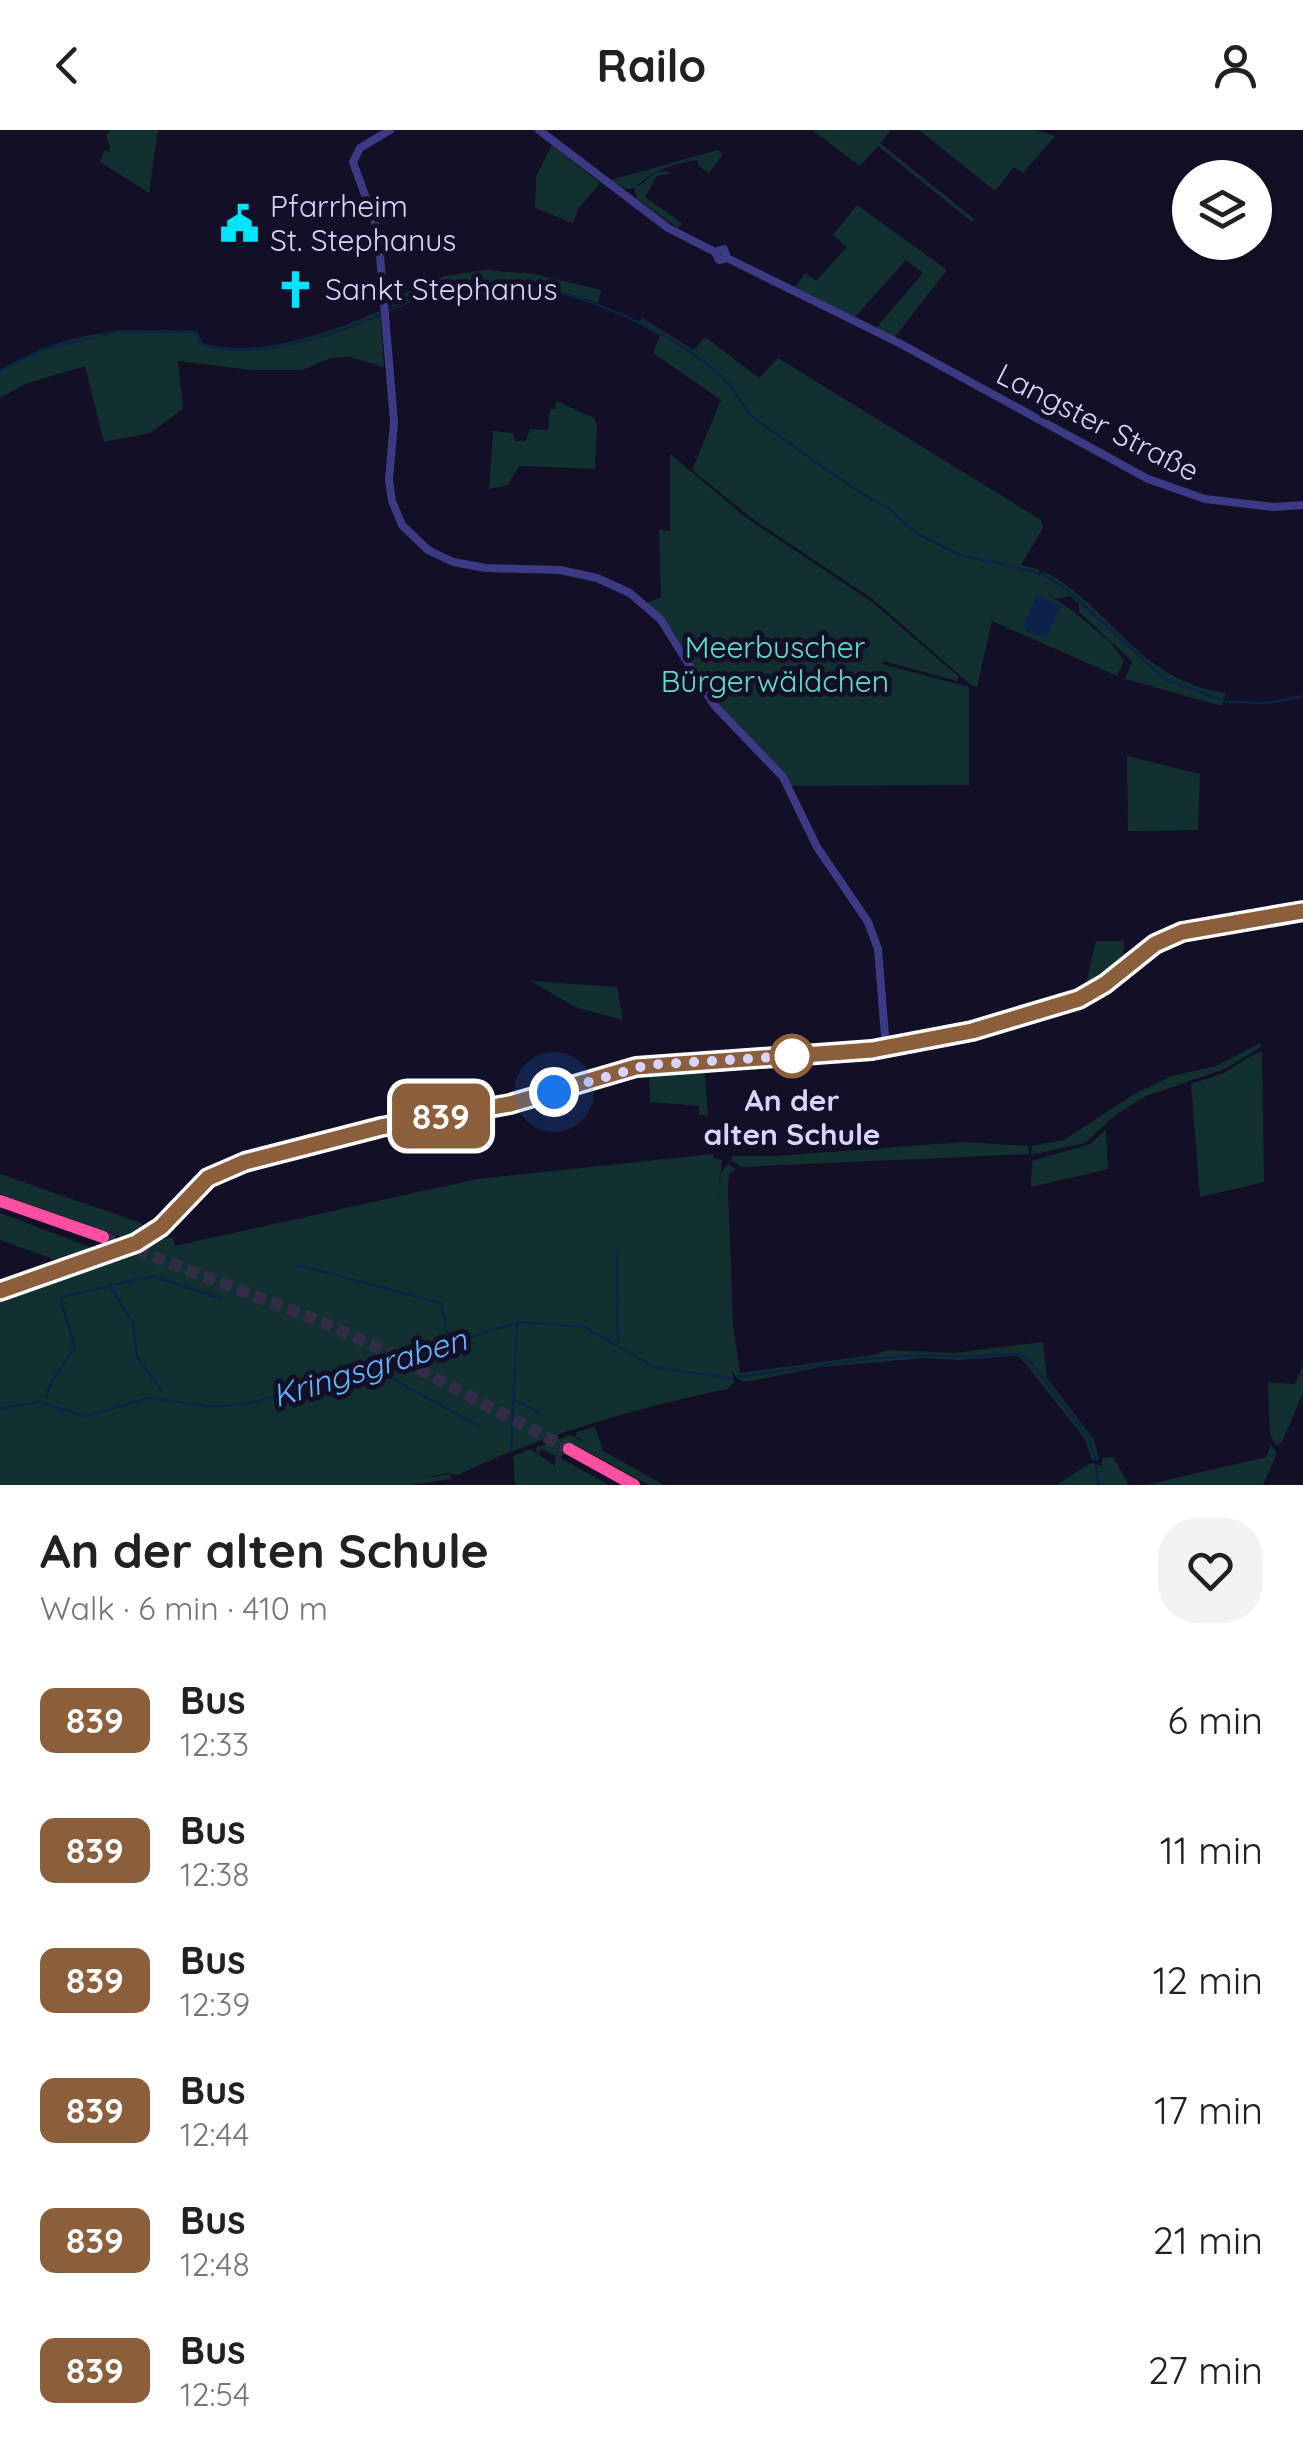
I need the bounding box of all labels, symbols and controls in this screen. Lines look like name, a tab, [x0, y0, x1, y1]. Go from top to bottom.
text: Railo	[597, 37, 706, 93]
icon: back	[40, 38, 95, 93]
icon: person	[1208, 38, 1263, 93]
map controls	[1172, 160, 1272, 260]
button: layers	[1172, 160, 1272, 260]
place label: Pfarrheim St. Stephanus	[270, 187, 456, 259]
public building icon: Pfarrheim St. Stephanus	[219, 202, 261, 244]
church icon: Sankt Stephanus	[274, 268, 316, 310]
place label: Sankt Stephanus	[325, 270, 558, 308]
street label: Langster Straße	[990, 355, 1206, 489]
park label: Meerbuscher Bürgerwäldchen	[661, 628, 889, 700]
marker: An der alten Schule	[771, 1035, 813, 1077]
your location	[529, 1067, 579, 1117]
place label: An der alten Schule	[703, 1081, 881, 1153]
line badge: 839	[384, 1084, 498, 1148]
text: 839	[412, 1094, 470, 1138]
water label: Kringsgraben	[267, 1318, 472, 1416]
button: heart	[1158, 1518, 1263, 1623]
text: An der alten Schule	[40, 1520, 489, 1580]
text: Walk · 6 min · 410 m	[40, 1588, 328, 1628]
text: Bus	[180, 1676, 246, 1724]
text: 6 min	[1167, 1696, 1263, 1744]
text: 839	[66, 1698, 124, 1742]
text: 12:33	[180, 1724, 249, 1764]
text: Bus	[180, 1806, 246, 1854]
text: 11 min	[1160, 1826, 1263, 1874]
text: 839	[66, 1828, 124, 1872]
text: 12:38	[180, 1854, 250, 1894]
text: Bus	[180, 1936, 246, 1984]
text: 12 min	[1153, 1956, 1263, 2004]
text: 839	[66, 1958, 124, 2002]
text: 12:39	[180, 1984, 250, 2024]
text: Bus	[180, 2066, 246, 2114]
text: 17 min	[1154, 2086, 1263, 2134]
text: 839	[66, 2088, 124, 2132]
text: 12:44	[180, 2114, 249, 2154]
text: Bus	[180, 2196, 246, 2244]
text: 21 min	[1153, 2216, 1263, 2264]
text: 839	[66, 2218, 124, 2262]
text: 12:48	[180, 2244, 250, 2284]
text: Bus	[180, 2326, 246, 2374]
text: 27 min	[1148, 2346, 1263, 2394]
text: 839	[66, 2348, 124, 2392]
text: 12:54	[180, 2374, 250, 2414]

